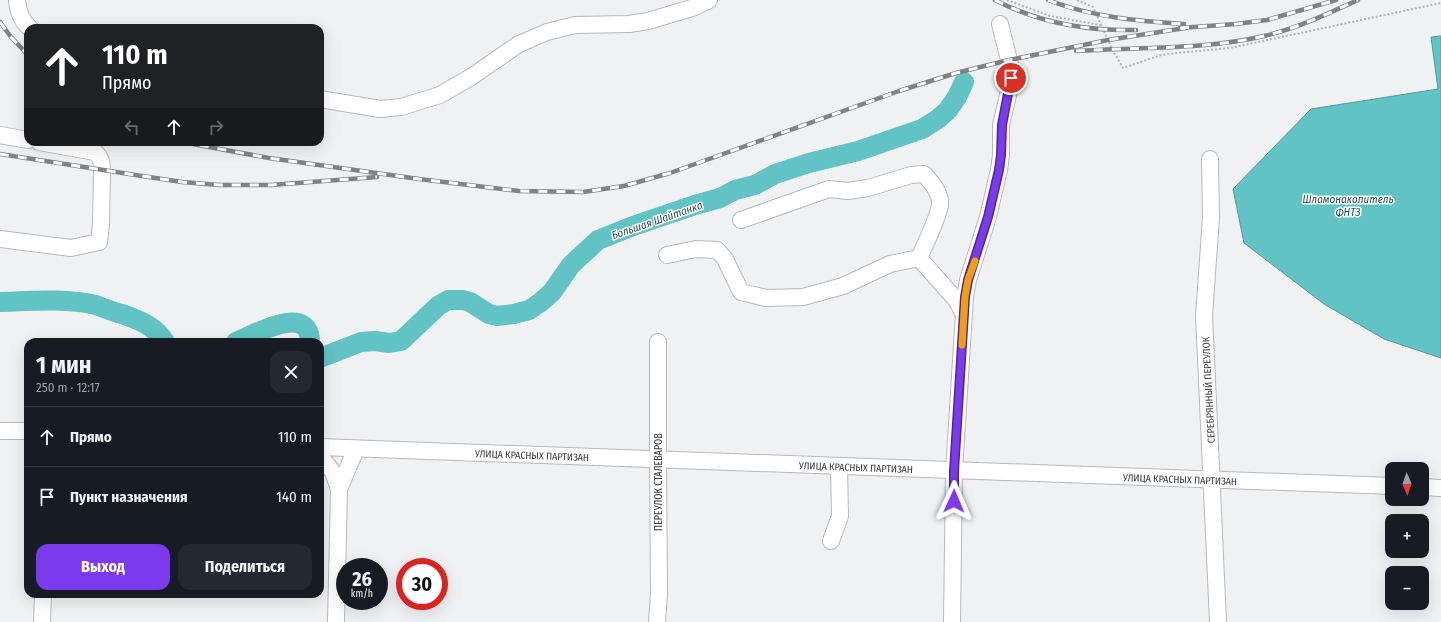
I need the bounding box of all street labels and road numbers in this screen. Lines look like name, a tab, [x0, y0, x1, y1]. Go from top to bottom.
street label: СЕРЕБРЯННЫЙ ПЕРЕУЛОК	[1199, 336, 1218, 443]
street label: ПЕРЕУЛОК СТАЛЕВАРОВ	[653, 433, 665, 531]
street label: УЛИЦА КРАСНЫХ ПАРТИЗАН	[474, 448, 589, 464]
street label: УЛИЦА КРАСНЫХ ПАРТИЗАН	[798, 460, 913, 476]
street label: УЛИЦА КРАСНЫХ ПАРТИЗАН	[1122, 472, 1237, 488]

